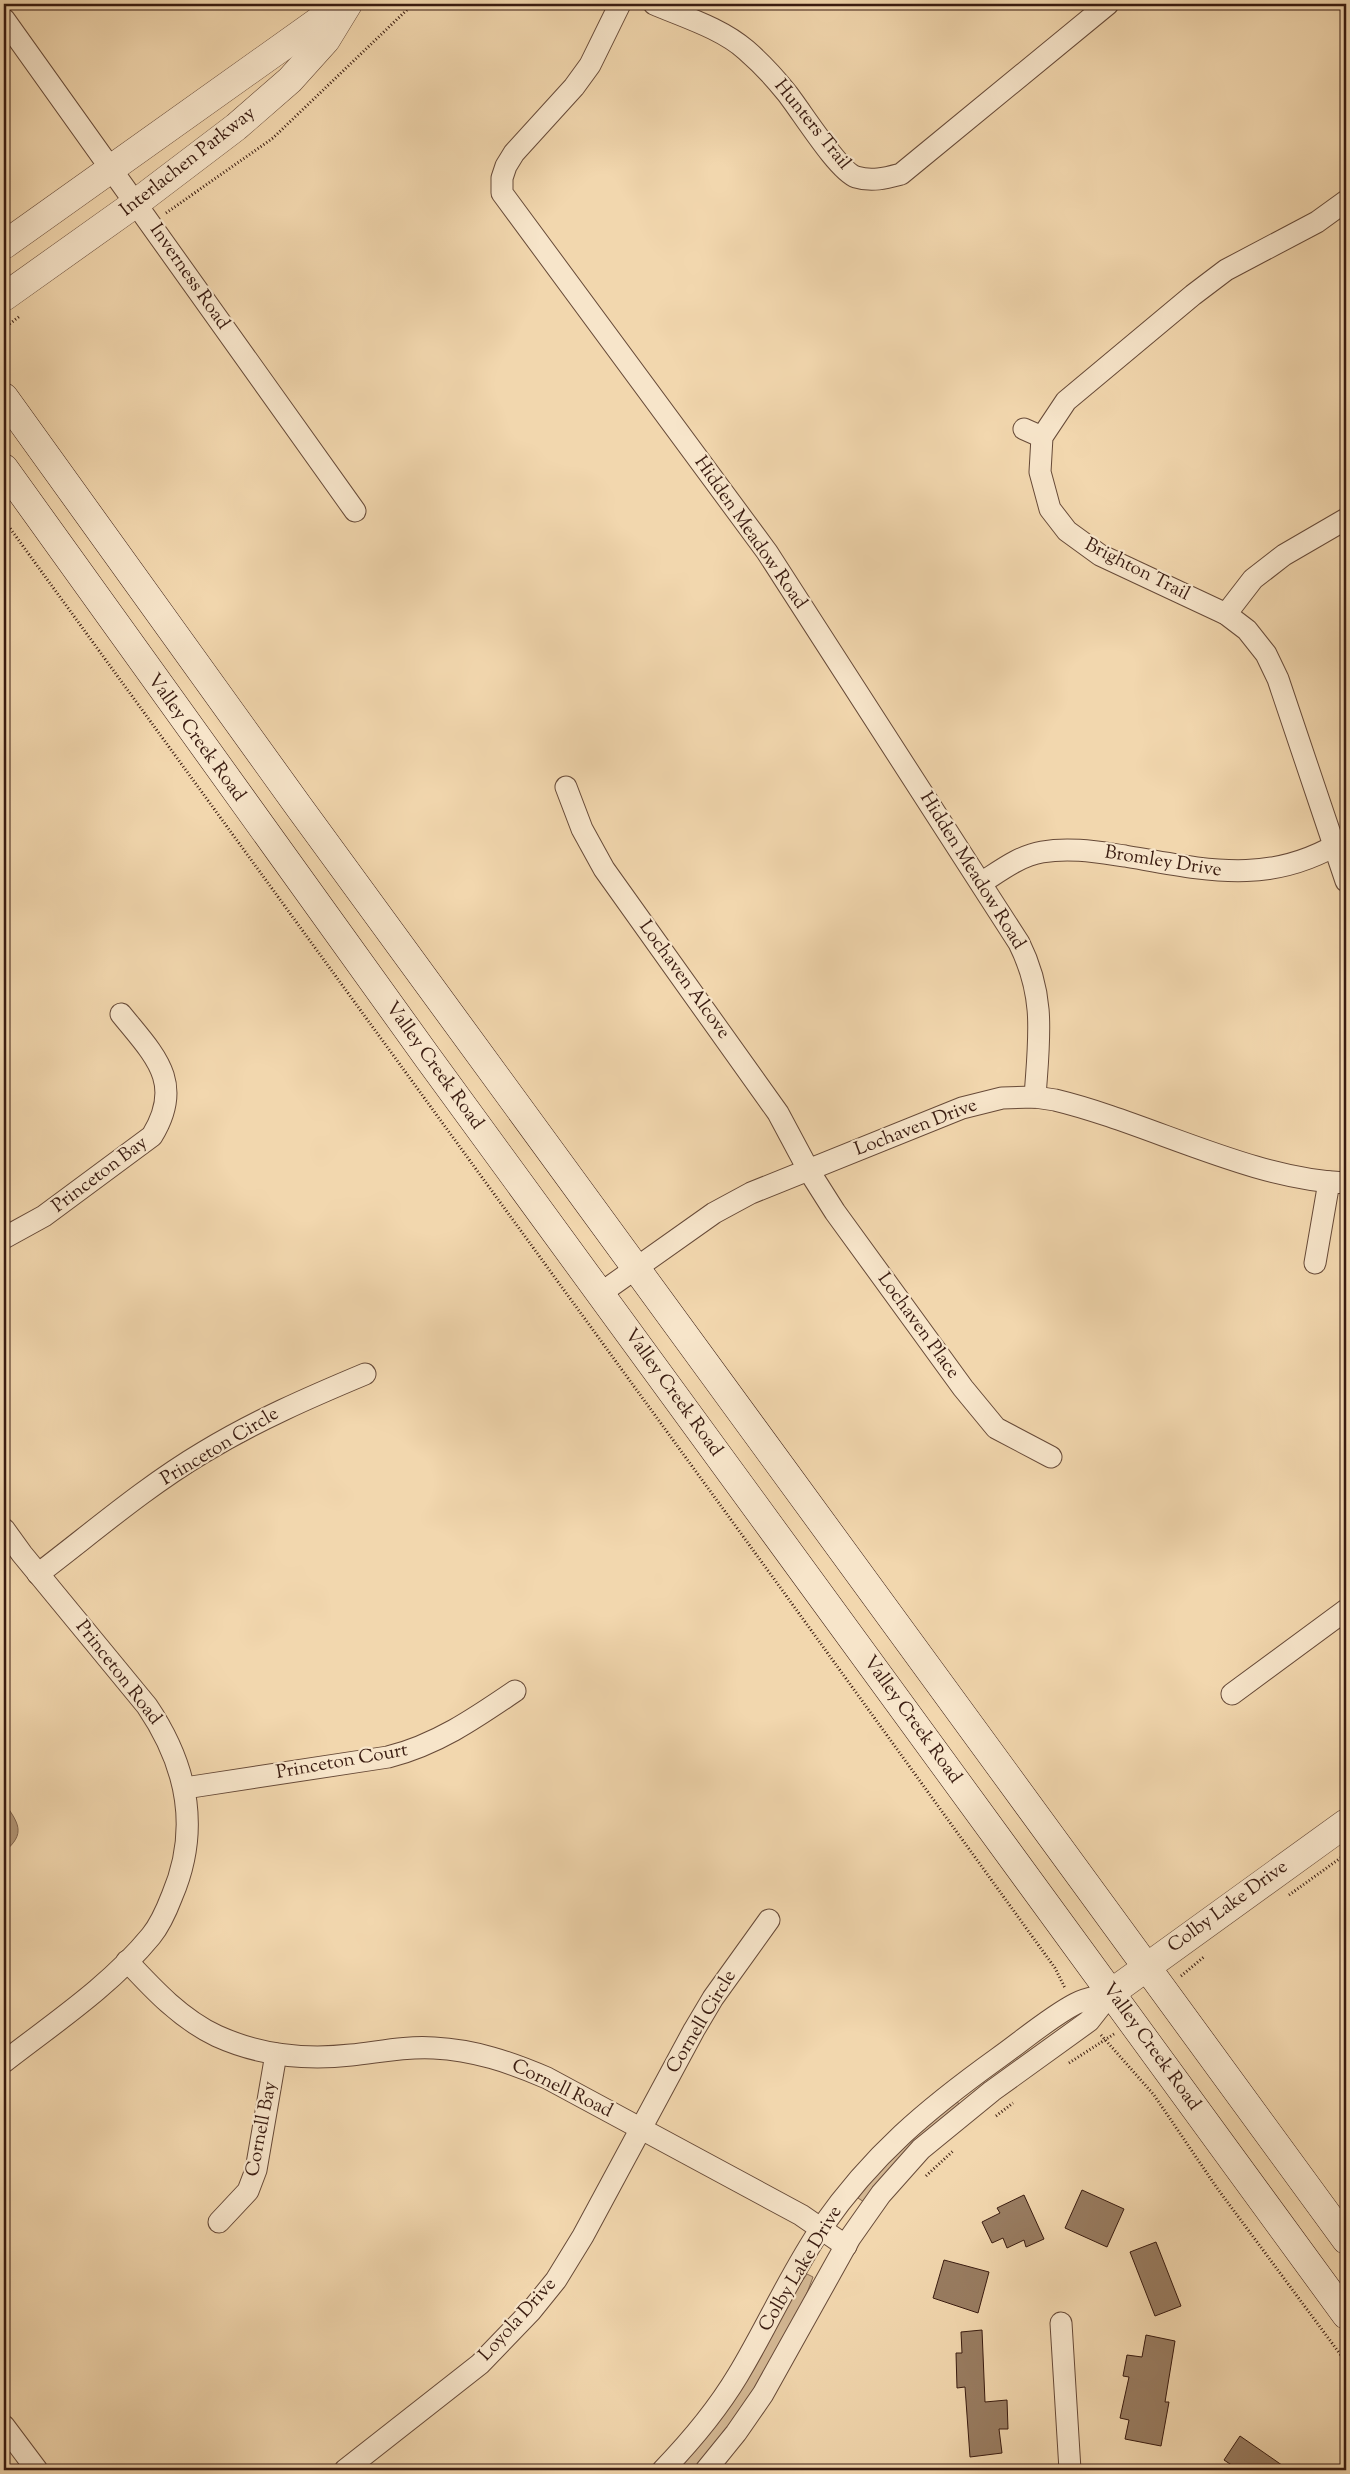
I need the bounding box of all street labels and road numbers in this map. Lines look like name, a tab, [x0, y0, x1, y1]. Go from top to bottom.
street label: Hunters Trail	[767, 74, 857, 176]
street label: Interlachen Parkway	[115, 100, 262, 223]
street label: Inverness Road	[142, 219, 236, 336]
street label: Hidden Meadow Road	[687, 451, 813, 615]
street label: Brighton Trail	[1080, 532, 1194, 608]
street label: Valley Creek Road	[140, 668, 252, 808]
street label: Hidden Meadow Road	[912, 787, 1032, 955]
street label: Bromley Drive	[1103, 839, 1224, 885]
street label: Lochaven Alcove	[632, 915, 736, 1045]
street label: Valley Creek Road	[378, 996, 490, 1136]
street label: Lochaven Drive	[851, 1092, 981, 1164]
street label: Princeton Bay	[47, 1130, 154, 1220]
street label: Lochaven Place	[870, 1267, 966, 1385]
street label: Valley Creek Road	[617, 1323, 729, 1463]
street label: Princeton Circle	[156, 1401, 284, 1493]
street label: Princeton Road	[68, 1615, 168, 1731]
street label: Valley Creek Road	[856, 1650, 968, 1790]
street label: Princeton Court	[274, 1737, 410, 1787]
street label: Colby Lake Drive	[1162, 1854, 1294, 1960]
street label: Cornell Circle	[660, 1965, 744, 2079]
street label: Valley Creek Road	[1095, 1977, 1207, 2117]
street label: Cornell Road	[507, 2053, 617, 2125]
street label: Cornell Bay	[240, 2078, 285, 2179]
street label: Colby Lake Drive	[753, 2201, 849, 2337]
street label: Loyola Drive	[473, 2272, 563, 2368]

